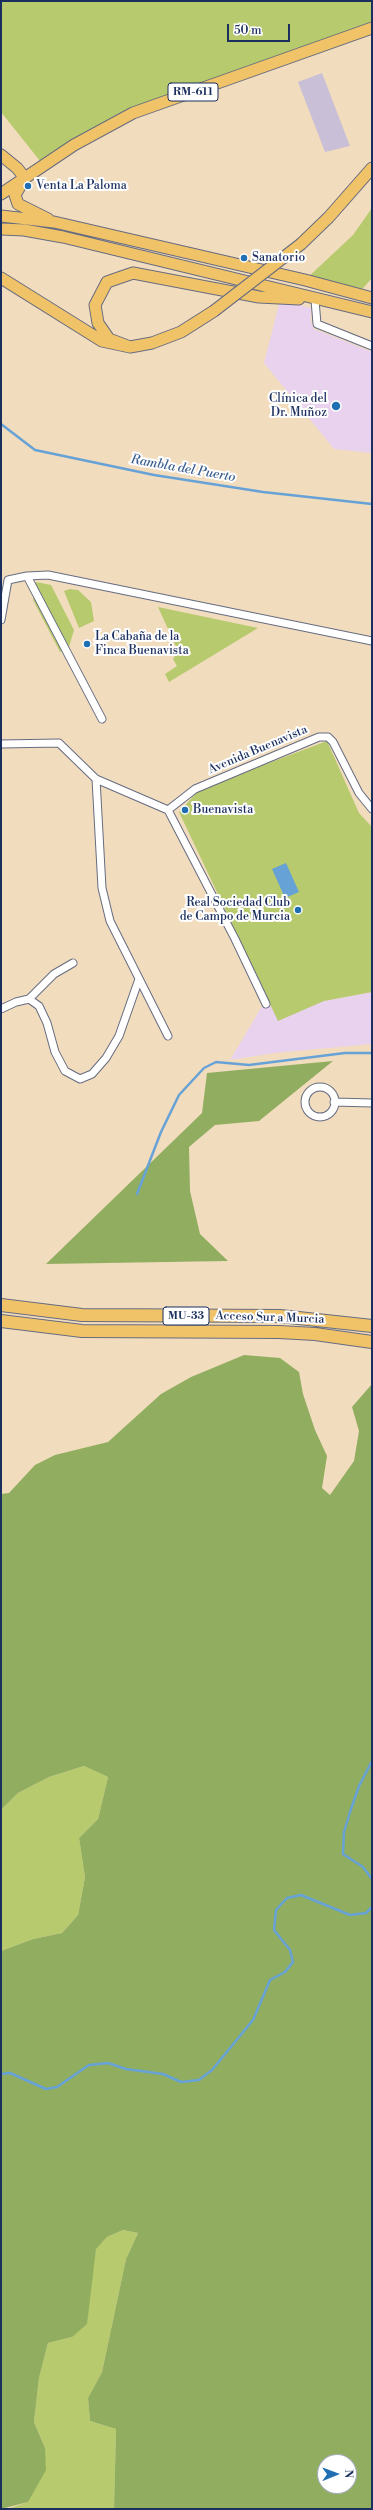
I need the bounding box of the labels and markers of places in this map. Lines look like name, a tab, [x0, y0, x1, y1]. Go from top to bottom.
place label: Venta La Paloma	[36, 179, 127, 193]
marker: Venta La Paloma	[23, 181, 33, 191]
place label: Sanatorio	[252, 251, 305, 265]
marker: Sanatorio	[239, 253, 249, 263]
place label: Clínica del Dr. Muñoz	[269, 392, 327, 420]
marker: Clínica del Dr. Muñoz	[330, 400, 342, 412]
place label: La Cabaña de la Finca Buenavista	[95, 630, 189, 658]
marker: La Cabaña de la Finca Buenavista	[82, 639, 92, 649]
place label: Buenavista	[193, 803, 253, 817]
marker: Buenavista	[180, 805, 190, 815]
place label: Real Sociedad Club de Campo de Murcia	[180, 896, 290, 924]
marker: Real Sociedad Club de Campo de Murcia	[293, 905, 303, 915]

